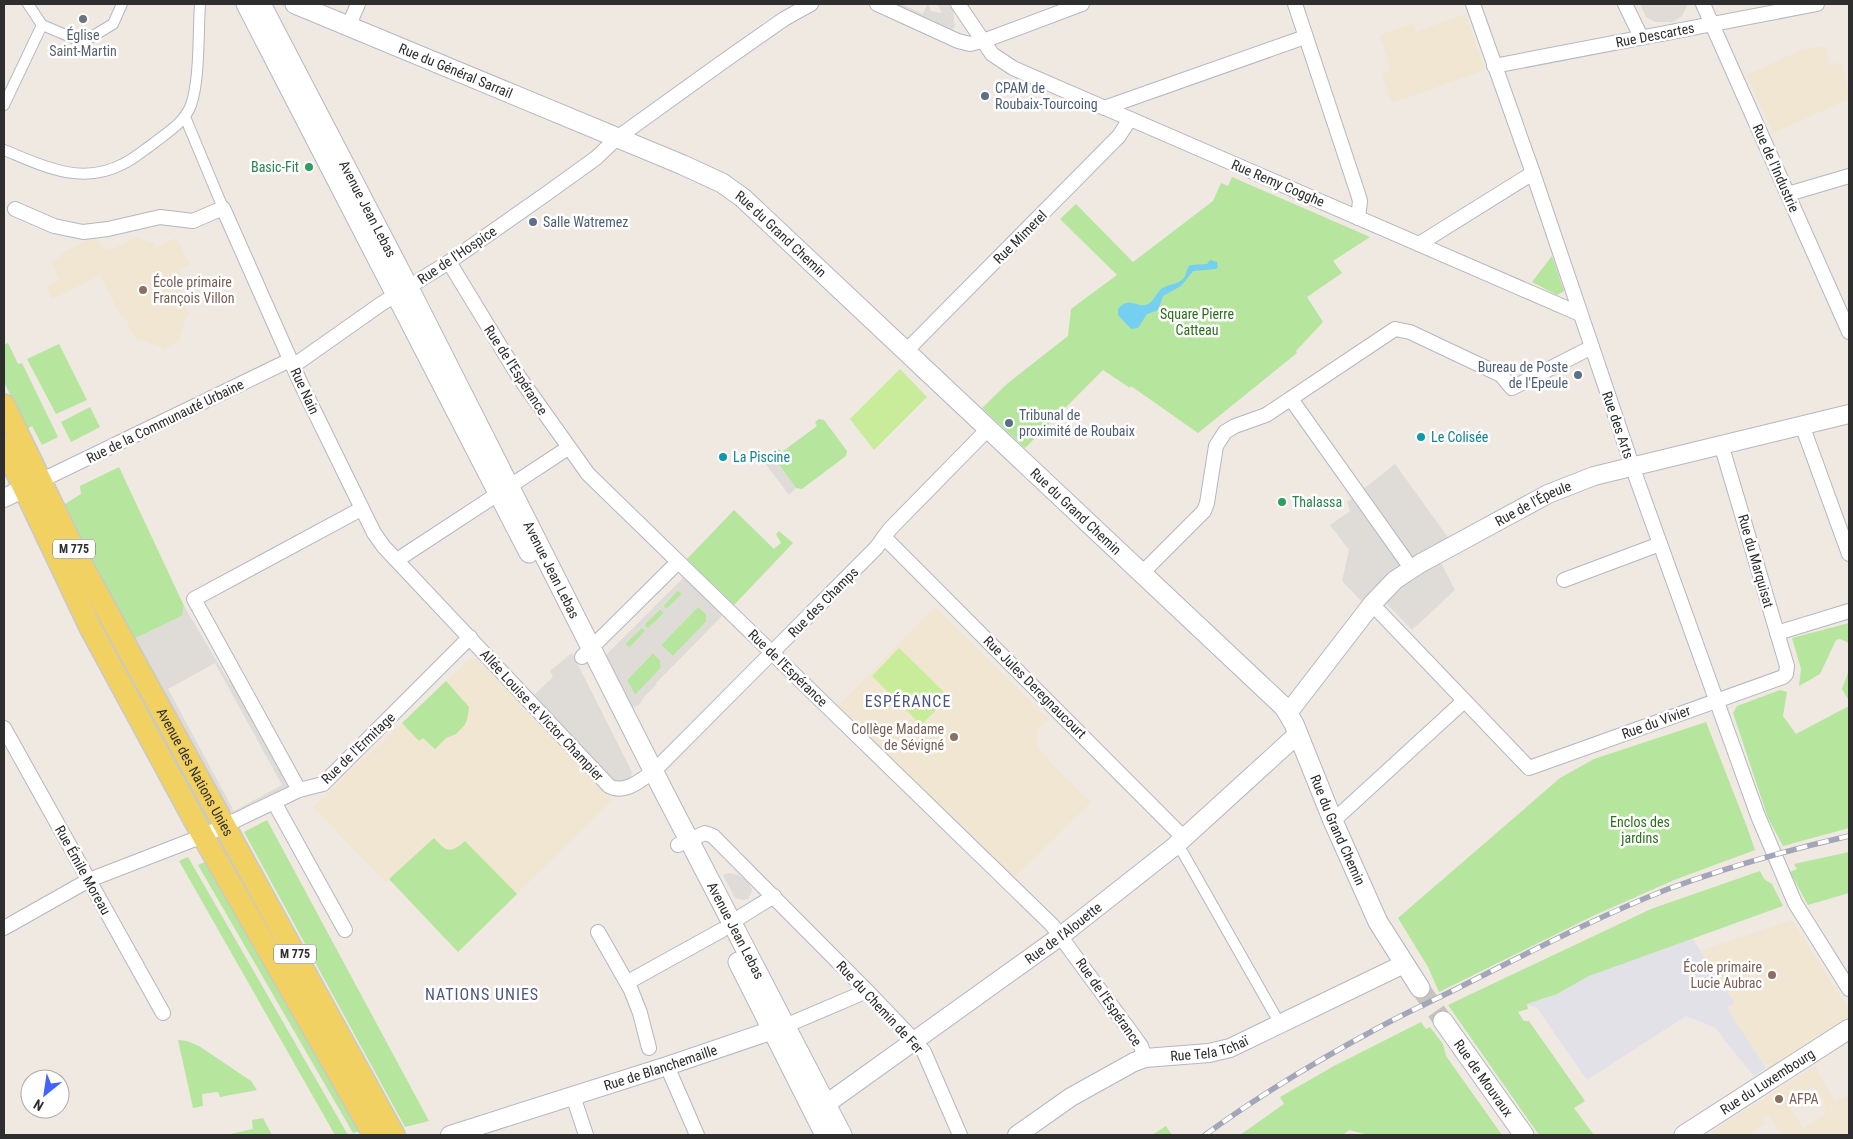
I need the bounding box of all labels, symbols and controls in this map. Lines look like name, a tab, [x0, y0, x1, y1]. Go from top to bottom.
marker: Église Saint-Martin	[77, 13, 89, 25]
street label: Rue Descartes	[1614, 20, 1696, 50]
place label: Église Saint-Martin	[49, 26, 117, 59]
street label: Rue du Général Sarrail	[396, 40, 515, 101]
place label: CPAM de Roubaix-Tourcoing	[995, 80, 1098, 112]
marker: CPAM de Roubaix-Tourcoing	[979, 90, 991, 102]
street label: Rue de l'Industrie	[1749, 121, 1803, 215]
street label: Rue Remy Cogghe	[1229, 156, 1327, 210]
street label: Avenue Jean Lebas	[336, 158, 400, 260]
place label: Basic-Fit	[251, 159, 299, 175]
marker: Basic-Fit	[303, 161, 315, 173]
street label: Rue du Grand Chemin	[732, 187, 830, 280]
street label: Rue Mimerel	[990, 207, 1050, 267]
place label: Salle Watremez	[543, 214, 628, 230]
marker: Salle Watremez	[527, 216, 539, 228]
street label: Rue de l'Hospice	[415, 223, 500, 287]
place label: École primaire François Villon	[153, 273, 235, 306]
marker: École primaire François Villon	[137, 284, 149, 296]
park label: Square Pierre Catteau	[1160, 306, 1235, 338]
street label: Rue de l'Espérance	[481, 322, 551, 418]
place label: Bureau de Poste de l'Epeule	[1478, 359, 1568, 391]
street label: Rue Nain	[287, 365, 323, 417]
marker: Bureau de Poste de l'Epeule	[1572, 369, 1584, 381]
street label: Rue de la Communauté Urbaine	[84, 376, 247, 466]
street label: Rue des Arts	[1599, 389, 1637, 461]
place label: Tribunal de proximité de Roubaix	[1019, 407, 1135, 439]
marker: Tribunal de proximité de Roubaix	[1003, 417, 1015, 429]
place label: Le Colisée	[1431, 429, 1489, 445]
marker: Le Colisée	[1415, 431, 1427, 443]
place label: La Piscine	[733, 449, 790, 465]
marker: La Piscine	[717, 451, 729, 463]
street label: Rue du Grand Chemin	[1027, 465, 1125, 558]
street label: Rue de l'Épeule	[1492, 478, 1574, 529]
place label: Thalassa	[1292, 494, 1342, 510]
marker: Thalassa	[1276, 496, 1288, 508]
street label: Rue du Marquisat	[1735, 512, 1777, 610]
street label: Avenue Jean Lebas	[520, 518, 583, 621]
road number: M 775	[53, 540, 95, 558]
street label: Rue des Champs	[785, 564, 861, 640]
street label: Rue de l'Espérance	[745, 626, 831, 710]
street label: Rue Jules Deregnaucourt	[980, 632, 1090, 742]
street label: Allée Louise et Victor Champier	[477, 646, 607, 784]
district label: ESPÉRANCE	[865, 692, 951, 711]
street label: Rue du Vivier	[1619, 702, 1693, 742]
street label: Avenue des Nations Unies	[154, 705, 237, 839]
street label: Rue de l'Ermitage	[318, 709, 398, 787]
place label: Collège Madame de Sévigné	[851, 721, 944, 753]
marker: Collège Madame de Sévigné	[948, 731, 960, 743]
street label: Rue du Grand Chemin	[1307, 772, 1369, 888]
park label: Enclos des jardins	[1610, 814, 1670, 846]
street label: Rue Émile Moreau	[52, 822, 115, 917]
street label: Avenue Jean Lebas	[704, 879, 768, 981]
street label: Rue de l'Alouette	[1022, 899, 1105, 967]
road number: M 775	[274, 944, 316, 964]
street label: Rue de l'Espérance	[1073, 955, 1146, 1049]
street label: Rue du Chemin de Fer	[833, 958, 927, 1056]
place label: École primaire Lucie Aubrac	[1683, 958, 1762, 991]
marker: École primaire Lucie Aubrac	[1766, 969, 1778, 981]
district label: NATIONS UNIES	[425, 985, 539, 1004]
street label: Rue Tela Tchaï	[1170, 1032, 1251, 1064]
street label: Rue de Mouvaux	[1451, 1036, 1516, 1120]
street label: Rue de Blanchemaille	[602, 1041, 720, 1094]
street label: Rue du Luxembourg	[1717, 1045, 1817, 1118]
north arrow	[20, 1069, 70, 1119]
place label: AFPA	[1789, 1091, 1819, 1107]
marker: AFPA	[1773, 1093, 1785, 1105]
text: N	[31, 1096, 46, 1114]

